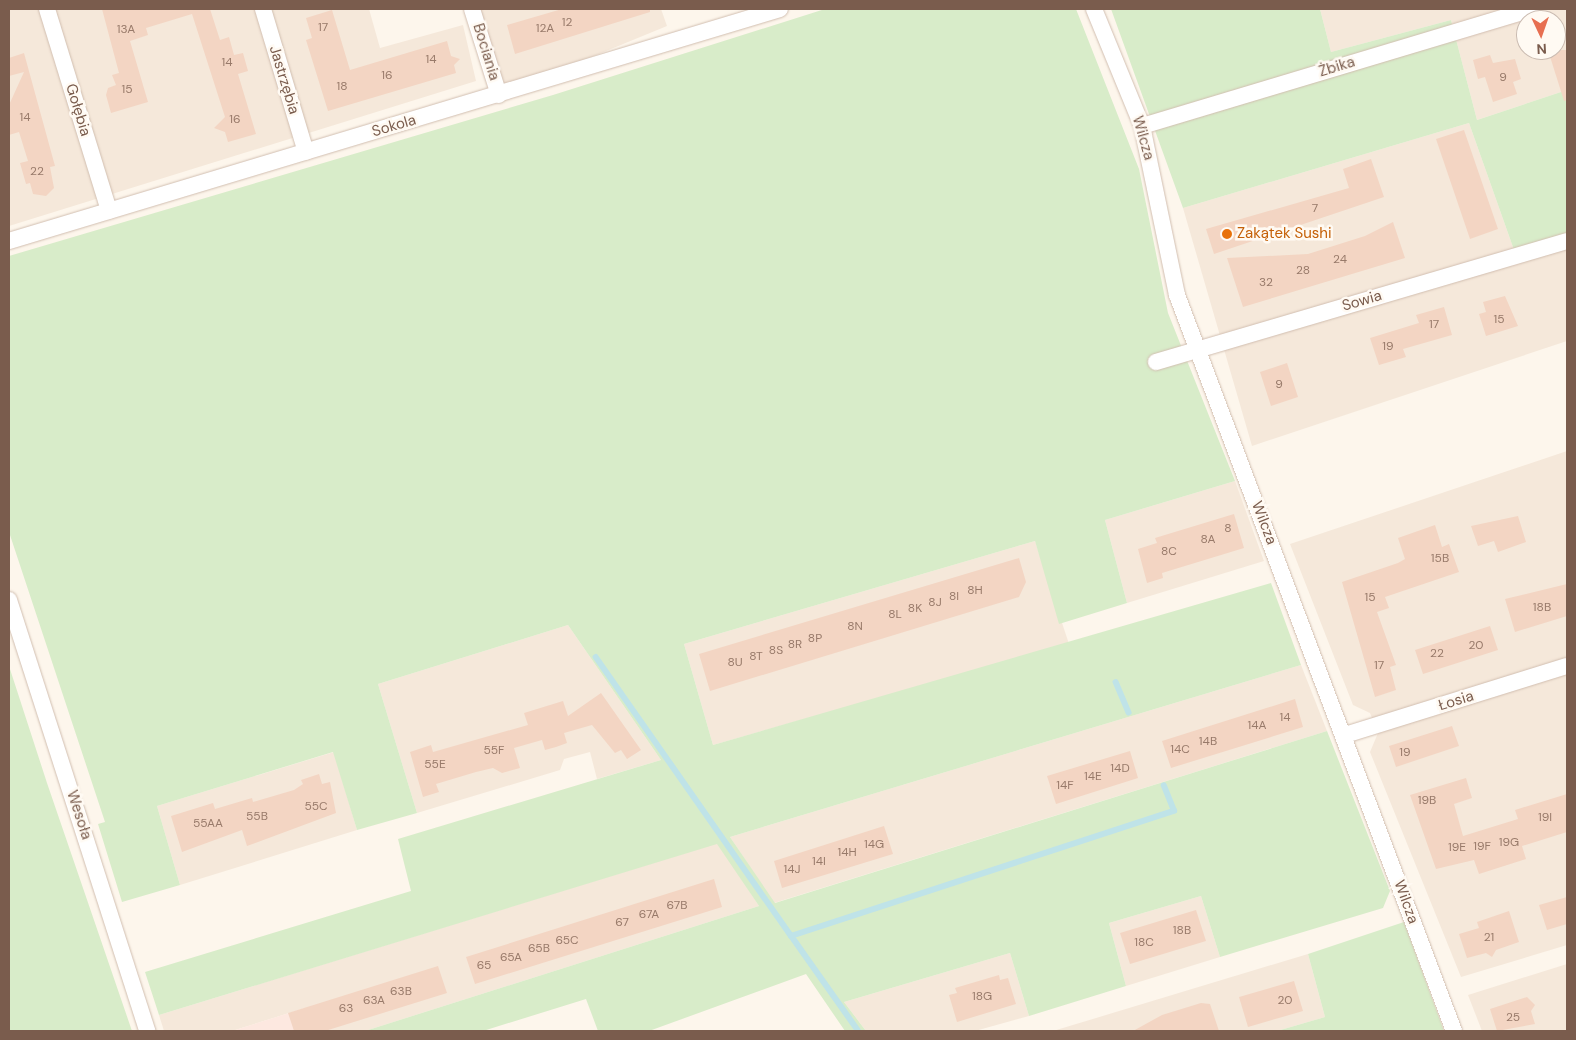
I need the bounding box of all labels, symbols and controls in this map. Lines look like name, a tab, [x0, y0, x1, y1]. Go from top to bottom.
north arrow	[1516, 10, 1566, 60]
house number: 12	[562, 16, 572, 30]
house number: 17	[318, 21, 328, 35]
street label: Bociania	[469, 21, 503, 83]
house number: 12A	[536, 22, 554, 36]
house number: 13A	[117, 23, 135, 37]
text: N	[1536, 40, 1547, 58]
street label: Jastrzębia	[265, 43, 303, 117]
house number: 14	[425, 53, 437, 67]
street label: Żbika	[1317, 53, 1357, 81]
house number: 14	[221, 56, 233, 70]
house number: 16	[381, 69, 393, 83]
house number: 9	[1499, 71, 1507, 85]
house number: 18	[336, 80, 348, 94]
street label: Gołębia	[62, 82, 94, 138]
house number: 15	[121, 83, 133, 97]
house number: 14	[19, 111, 31, 125]
street label: Sokola	[370, 111, 418, 141]
house number: 16	[229, 113, 241, 127]
street label: Wilcza	[1128, 114, 1158, 162]
house number: 22	[30, 165, 44, 179]
house number: 7	[1312, 202, 1318, 216]
place label: Zakątek Sushi	[1237, 225, 1332, 243]
marker: Zakątek Sushi	[1221, 228, 1233, 240]
house number: 24	[1333, 253, 1347, 267]
house number: 28	[1296, 264, 1310, 278]
house number: 32	[1259, 276, 1273, 290]
street label: Sowia	[1340, 287, 1384, 315]
house number: 15	[1493, 313, 1505, 327]
house number: 17	[1429, 318, 1439, 332]
house number: 19	[1382, 340, 1394, 354]
house number: 9	[1275, 378, 1283, 392]
street label: Wilcza	[1248, 499, 1280, 547]
house number: 8	[1224, 522, 1232, 536]
house number: 8A	[1201, 533, 1215, 547]
house number: 8C	[1161, 545, 1177, 559]
house number: 15B	[1431, 552, 1449, 566]
house number: 8H	[967, 584, 983, 598]
house number: 8I	[949, 590, 959, 604]
house number: 15	[1364, 591, 1376, 605]
house number: 8J	[928, 596, 942, 610]
house number: 18B	[1533, 601, 1551, 615]
house number: 8K	[908, 602, 922, 616]
house number: 8L	[888, 608, 902, 622]
house number: 8N	[847, 620, 863, 634]
house number: 8P	[808, 632, 822, 646]
house number: 8R	[788, 638, 802, 652]
house number: 20	[1469, 639, 1483, 653]
house number: 8S	[769, 644, 783, 658]
house number: 22	[1430, 647, 1444, 661]
house number: 8T	[749, 650, 763, 664]
house number: 8U	[727, 656, 743, 670]
house number: 17	[1374, 659, 1384, 673]
street label: Łosia	[1436, 687, 1476, 715]
house number: 14	[1279, 711, 1291, 725]
house number: 14A	[1248, 719, 1266, 733]
house number: 14B	[1199, 735, 1217, 749]
house number: 14C	[1170, 743, 1190, 757]
house number: 55F	[483, 744, 505, 758]
house number: 19	[1399, 746, 1411, 760]
house number: 55E	[424, 758, 446, 772]
house number: 14D	[1110, 762, 1130, 776]
house number: 14E	[1084, 770, 1102, 784]
house number: 14F	[1056, 779, 1074, 793]
street label: Wesoła	[63, 788, 95, 842]
house number: 19B	[1418, 794, 1436, 808]
house number: 55C	[304, 800, 328, 814]
house number: 55B	[246, 810, 268, 824]
house number: 19I	[1538, 811, 1552, 825]
house number: 55AA	[193, 817, 223, 831]
house number: 19G	[1499, 836, 1519, 850]
house number: 14G	[864, 838, 884, 852]
house number: 19F	[1473, 840, 1491, 854]
house number: 19E	[1448, 841, 1466, 855]
house number: 14H	[837, 846, 857, 860]
house number: 14I	[812, 855, 826, 869]
house number: 14J	[783, 863, 801, 877]
street label: Wilcza	[1390, 878, 1422, 926]
house number: 67B	[667, 899, 687, 913]
house number: 67A	[639, 908, 659, 922]
house number: 67	[615, 916, 629, 930]
house number: 18B	[1173, 924, 1191, 938]
house number: 21	[1484, 931, 1494, 945]
house number: 65C	[555, 934, 579, 948]
house number: 18C	[1134, 936, 1154, 950]
house number: 65B	[528, 942, 550, 956]
house number: 65A	[500, 951, 522, 965]
house number: 65	[477, 959, 491, 973]
house number: 63B	[390, 985, 412, 999]
house number: 18G	[972, 990, 992, 1004]
house number: 63A	[363, 994, 385, 1008]
house number: 20	[1278, 994, 1292, 1008]
house number: 63	[339, 1002, 353, 1016]
house number: 25	[1506, 1011, 1520, 1025]

